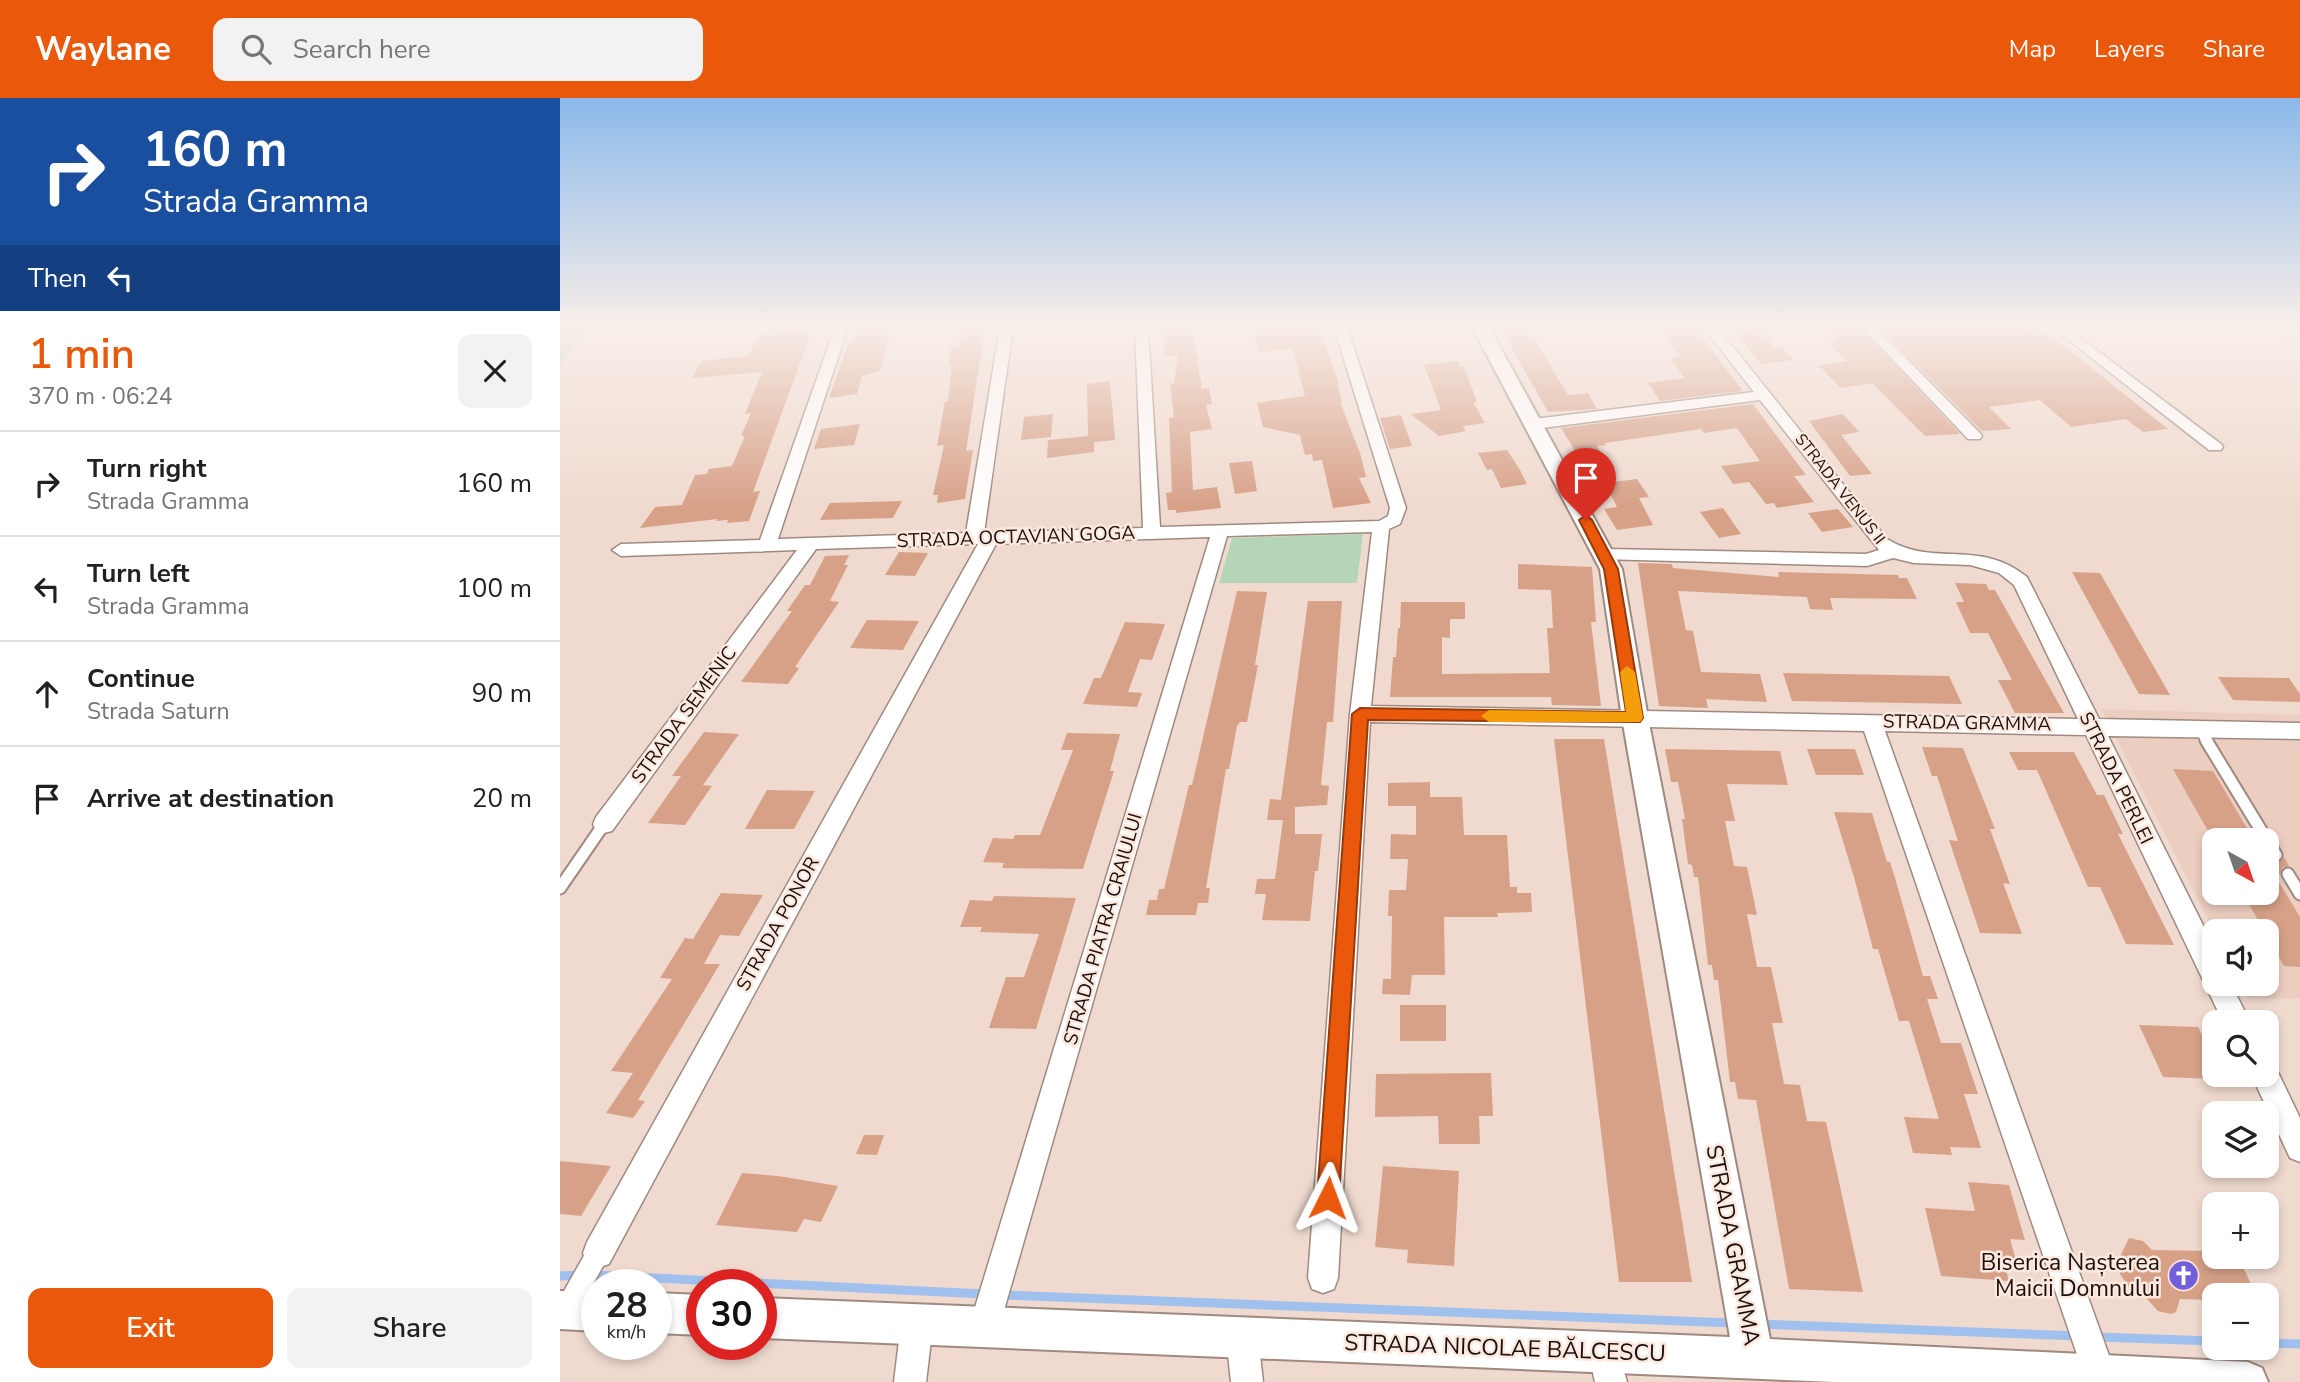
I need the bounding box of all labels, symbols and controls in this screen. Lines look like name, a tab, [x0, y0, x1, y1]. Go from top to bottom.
search box	[213, 18, 703, 81]
text: Waylane	[35, 27, 171, 72]
icon: search	[237, 30, 275, 68]
text: Search here	[293, 32, 431, 67]
text: Map	[2009, 33, 2056, 65]
text: Layers	[2094, 33, 2165, 65]
text: Share	[2203, 33, 2265, 65]
text: 160 m	[143, 116, 287, 183]
icon: right	[28, 126, 119, 217]
text: Strada Gramma	[143, 180, 369, 223]
icon: left	[101, 259, 139, 297]
text: Then	[28, 261, 87, 296]
text: 1 min	[28, 326, 135, 383]
button: close	[458, 334, 532, 408]
text: 370 m · 06:24	[28, 381, 173, 412]
street label: STRADA VENUS II	[1790, 429, 1890, 549]
pin	[1556, 448, 1616, 520]
text: Turn right	[87, 451, 206, 486]
icon: arrive	[1567, 459, 1605, 497]
icon: right	[28, 465, 66, 503]
text: 160 m	[456, 466, 532, 501]
text: Strada Gramma	[87, 486, 250, 517]
street label: STRADA OCTAVIAN GOGA	[896, 520, 1136, 554]
text: Turn left	[87, 556, 190, 591]
icon: left	[28, 570, 66, 608]
text: 100 m	[456, 571, 532, 606]
text: Strada Gramma	[87, 591, 250, 622]
street label: STRADA SEMENIC	[625, 641, 743, 789]
text: Continue	[87, 661, 195, 696]
icon: ahead	[28, 675, 66, 713]
text: 90 m	[472, 676, 532, 711]
text: Strada Saturn	[87, 696, 230, 727]
street label: STRADA PERLEI	[2073, 708, 2159, 848]
street label: STRADA GRAMMA	[1883, 709, 2051, 737]
icon: arrive	[28, 780, 66, 818]
text: Arrive at destination	[87, 781, 334, 816]
text: 20 m	[472, 781, 532, 816]
street label: STRADA PIATRA CRAIULUI	[1057, 810, 1149, 1048]
north arrow	[2202, 828, 2278, 905]
map controls	[2202, 828, 2279, 1360]
street label: STRADA PONOR	[730, 852, 826, 996]
button: sound	[2202, 919, 2279, 996]
button: search	[2202, 1010, 2279, 1087]
button: layers	[2202, 1101, 2279, 1178]
street label: STRADA GRAMMA	[1698, 1142, 1768, 1348]
position arrow	[1291, 1161, 1365, 1235]
button: +	[2202, 1192, 2279, 1269]
place label: Biserica Nașterea Maicii Domnului	[1981, 1247, 2160, 1304]
church icon: Biserica Nașterea Maicii Domnului	[2166, 1258, 2200, 1292]
speed limit sign: 30	[686, 1269, 777, 1360]
text: 28	[605, 1282, 648, 1329]
button: −	[2202, 1283, 2279, 1360]
button: Exit	[28, 1288, 273, 1368]
button: Share	[287, 1288, 532, 1368]
text: km/h	[607, 1320, 646, 1344]
street label: STRADA NICOLAE BĂLCESCU	[1344, 1327, 1666, 1369]

